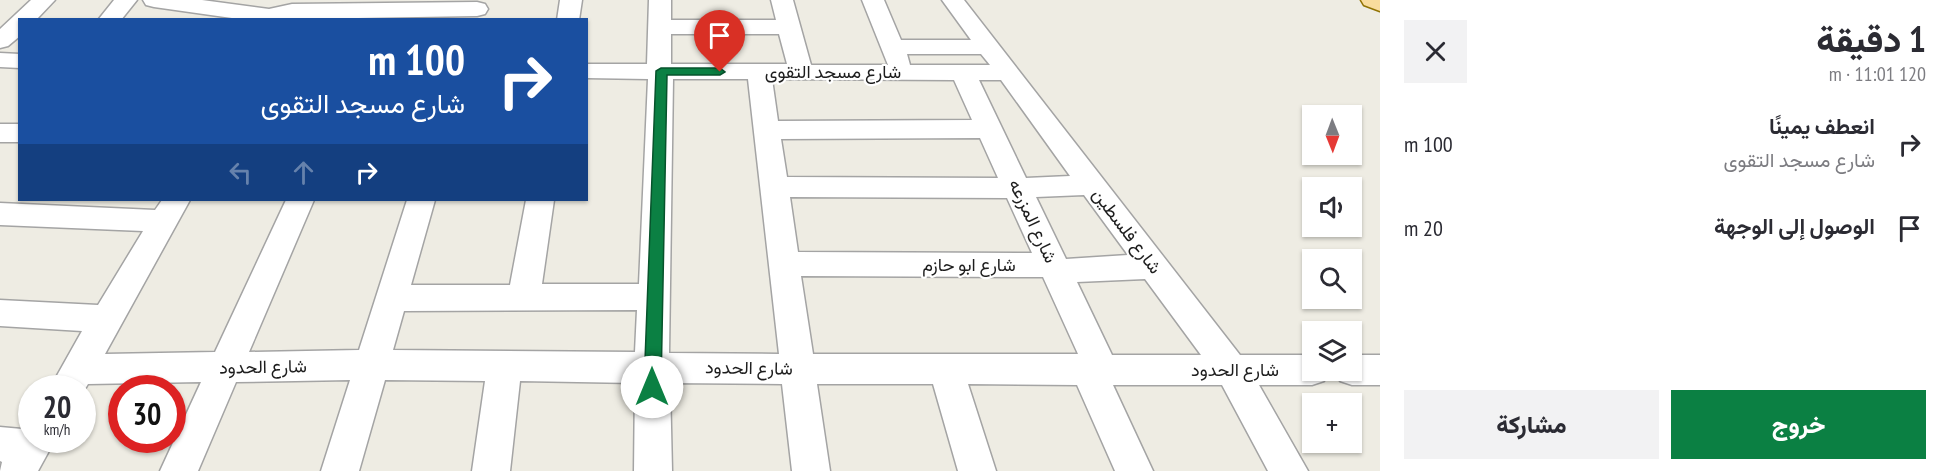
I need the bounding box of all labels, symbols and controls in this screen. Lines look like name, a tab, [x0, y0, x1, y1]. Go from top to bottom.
pin	[694, 10, 745, 72]
text: 1 دقيقة	[1816, 15, 1926, 62]
icon: arrive	[703, 19, 736, 52]
button: close	[1404, 20, 1467, 83]
text: 100 m	[368, 32, 465, 87]
icon: right	[486, 42, 564, 120]
street label: شارع مسجد التقوى	[765, 60, 901, 84]
text: 120 m · 11:01	[1829, 61, 1926, 87]
text: شارع مسجد التقوى	[260, 86, 465, 120]
north arrow	[1302, 105, 1362, 165]
map controls	[1302, 105, 1362, 453]
text: انعطف يمينًا	[1769, 112, 1875, 140]
icon: right	[1893, 128, 1926, 161]
text: 100 m	[1404, 130, 1453, 158]
text: شارع مسجد التقوى	[1723, 147, 1875, 173]
icon: left	[224, 156, 257, 189]
icon: ahead	[287, 156, 320, 189]
icon: right	[350, 156, 383, 189]
street label: شارع المزرعه	[1003, 175, 1063, 267]
button: sound	[1302, 177, 1362, 237]
street label: شارع فلسطين	[1087, 183, 1167, 279]
text: الوصول إلى الوجهة	[1714, 212, 1875, 240]
icon: arrive	[1893, 212, 1926, 245]
text: 20 m	[1404, 214, 1443, 242]
button: search	[1302, 249, 1362, 309]
street label: شارع ابو حازم	[922, 253, 1016, 277]
button: layers	[1302, 321, 1362, 381]
street label: شارع الحدود	[219, 354, 307, 380]
position arrow	[620, 355, 684, 419]
street label: شارع الحدود	[705, 355, 793, 381]
street label: شارع الحدود	[1191, 358, 1279, 382]
speed limit sign: 30	[108, 375, 186, 453]
text: 20	[43, 387, 71, 426]
button: مشاركة	[1404, 390, 1659, 459]
button: خروج	[1671, 390, 1926, 459]
button: +	[1302, 393, 1362, 453]
text: km/h	[44, 420, 70, 439]

